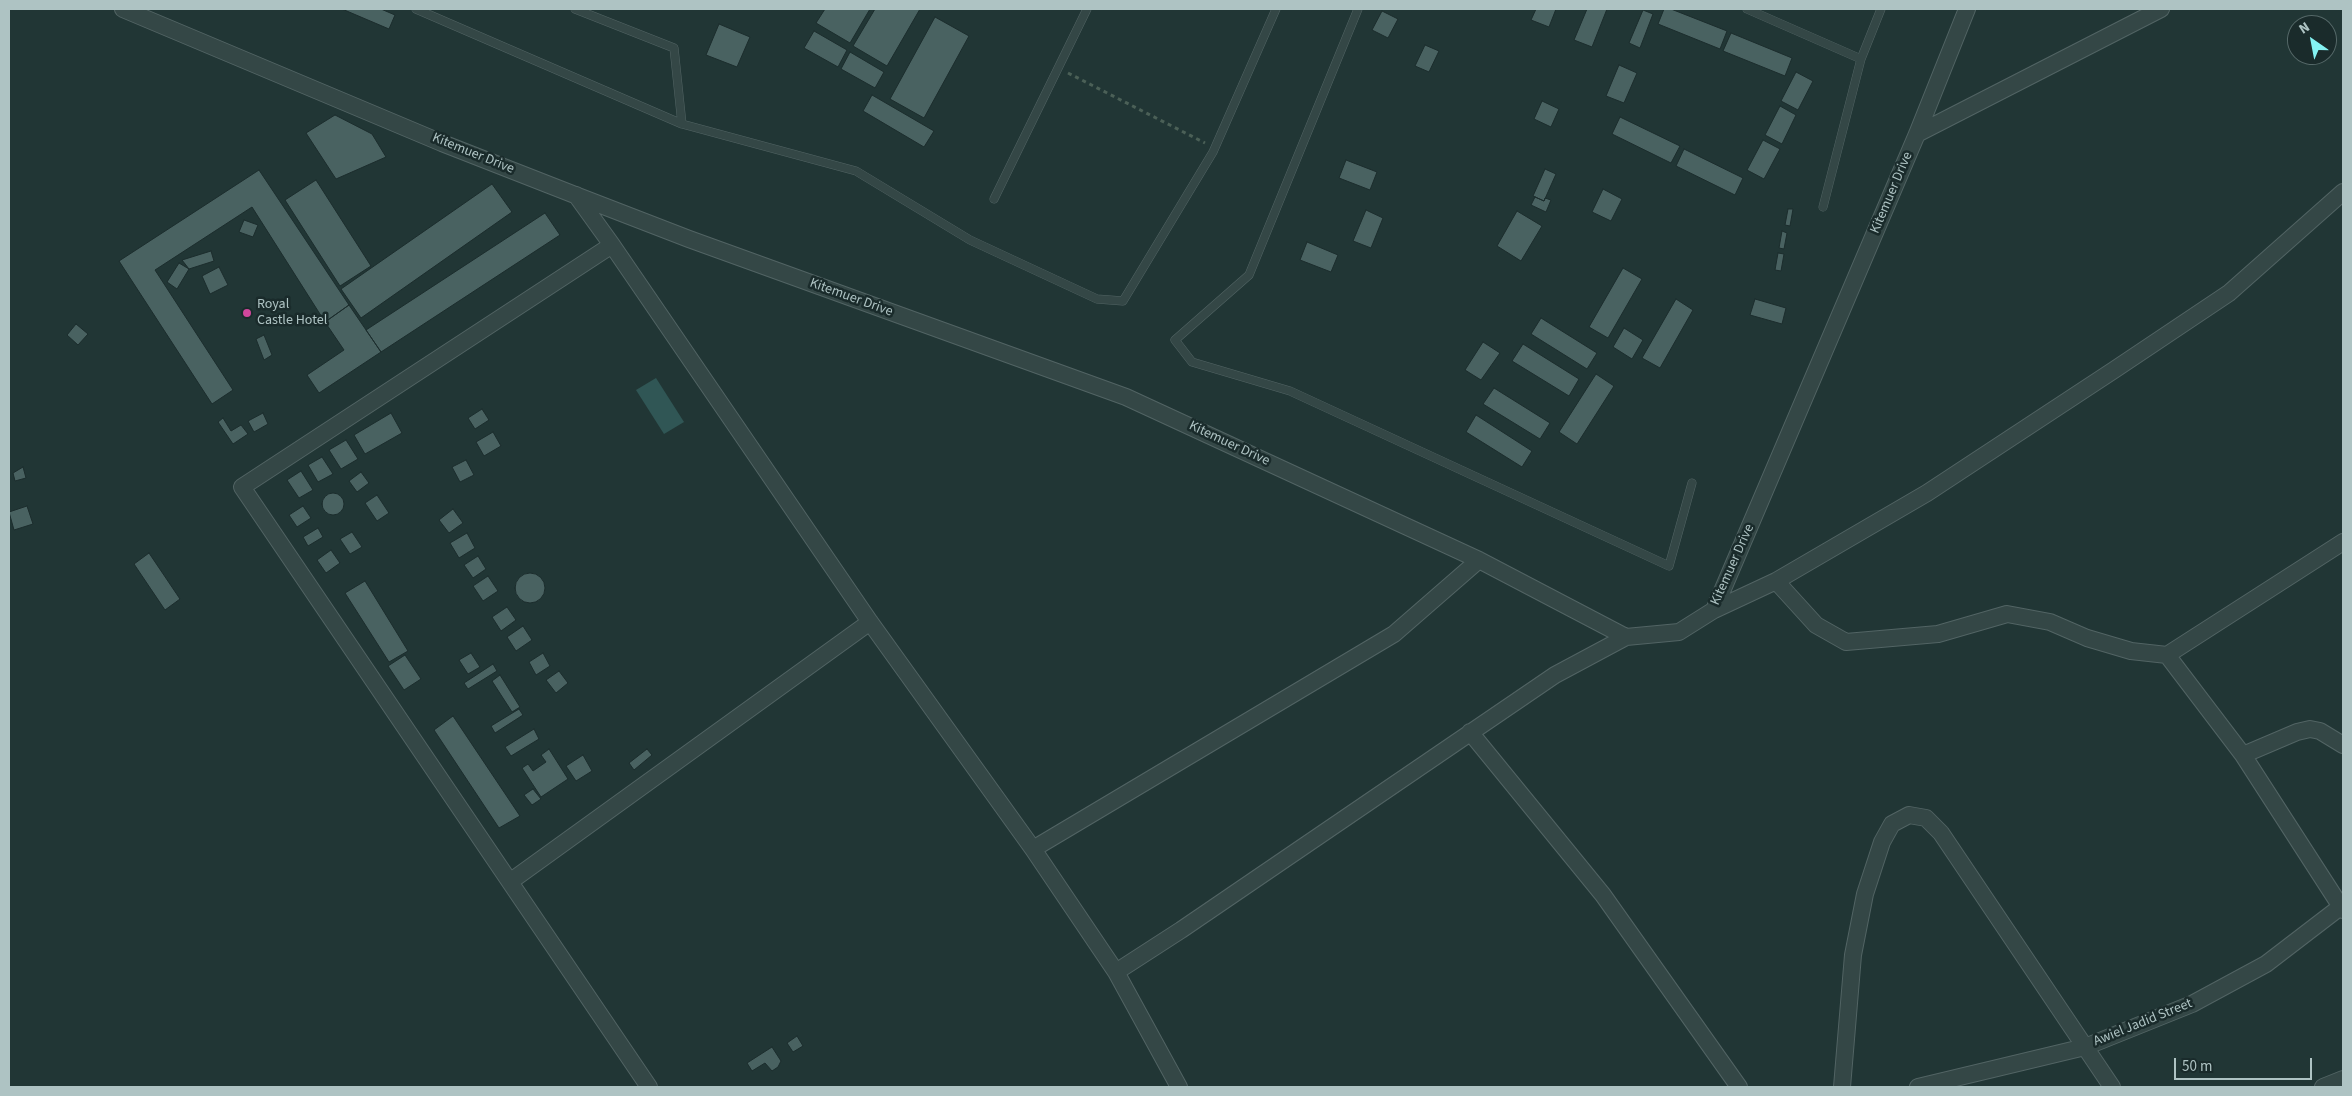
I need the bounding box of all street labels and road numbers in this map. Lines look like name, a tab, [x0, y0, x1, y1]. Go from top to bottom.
street label: Kitemuer Drive	[429, 130, 517, 178]
street label: Kitemuer Drive	[1867, 150, 1917, 236]
street label: Kitemuer Drive	[807, 275, 895, 321]
street label: Kitemuer Drive	[1186, 418, 1272, 470]
street label: Kitemuer Drive	[1708, 522, 1758, 608]
street label: Awiel Jadid Street	[2091, 996, 2195, 1050]

